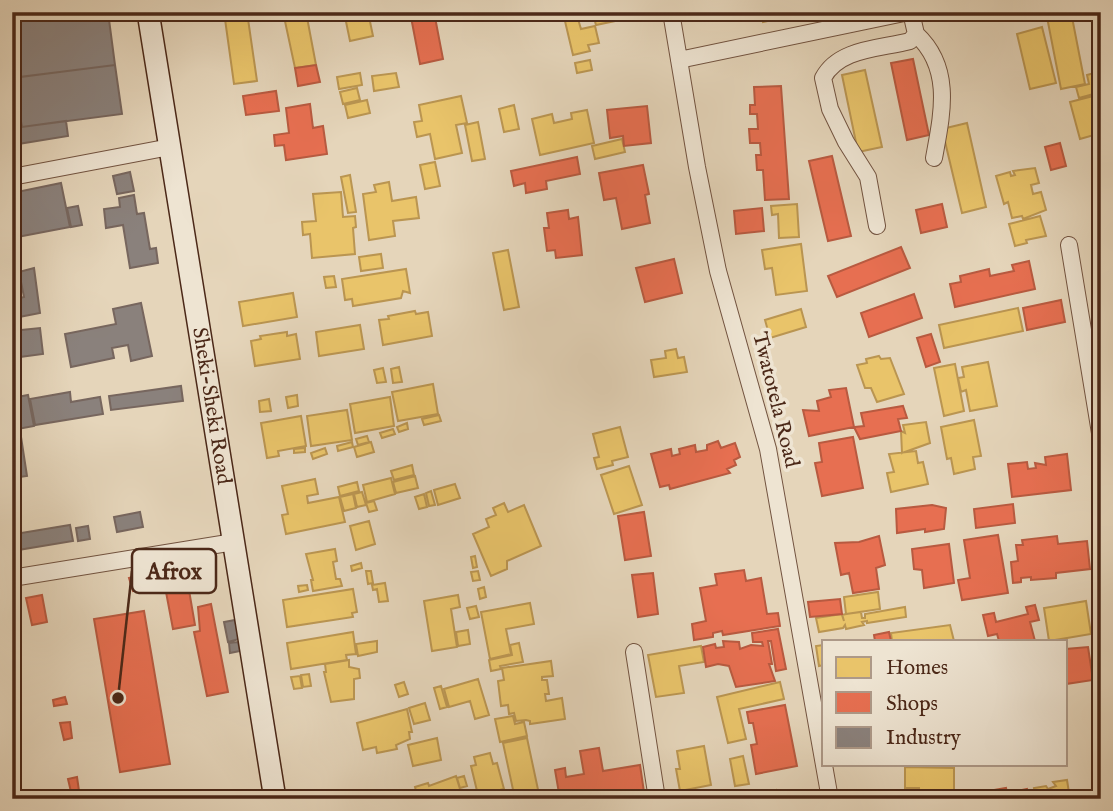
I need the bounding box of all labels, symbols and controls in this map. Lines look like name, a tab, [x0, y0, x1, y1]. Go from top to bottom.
street label: Sheki-Sheki Road	[186, 325, 238, 487]
street label: Twatotela Road	[745, 329, 805, 471]
callout: Afrox	[132, 549, 216, 593]
text: Afrox	[145, 558, 203, 587]
legend	[822, 640, 1068, 766]
text: Homes	[886, 655, 948, 682]
text: Shops	[886, 691, 938, 718]
text: Industry	[886, 725, 962, 752]

